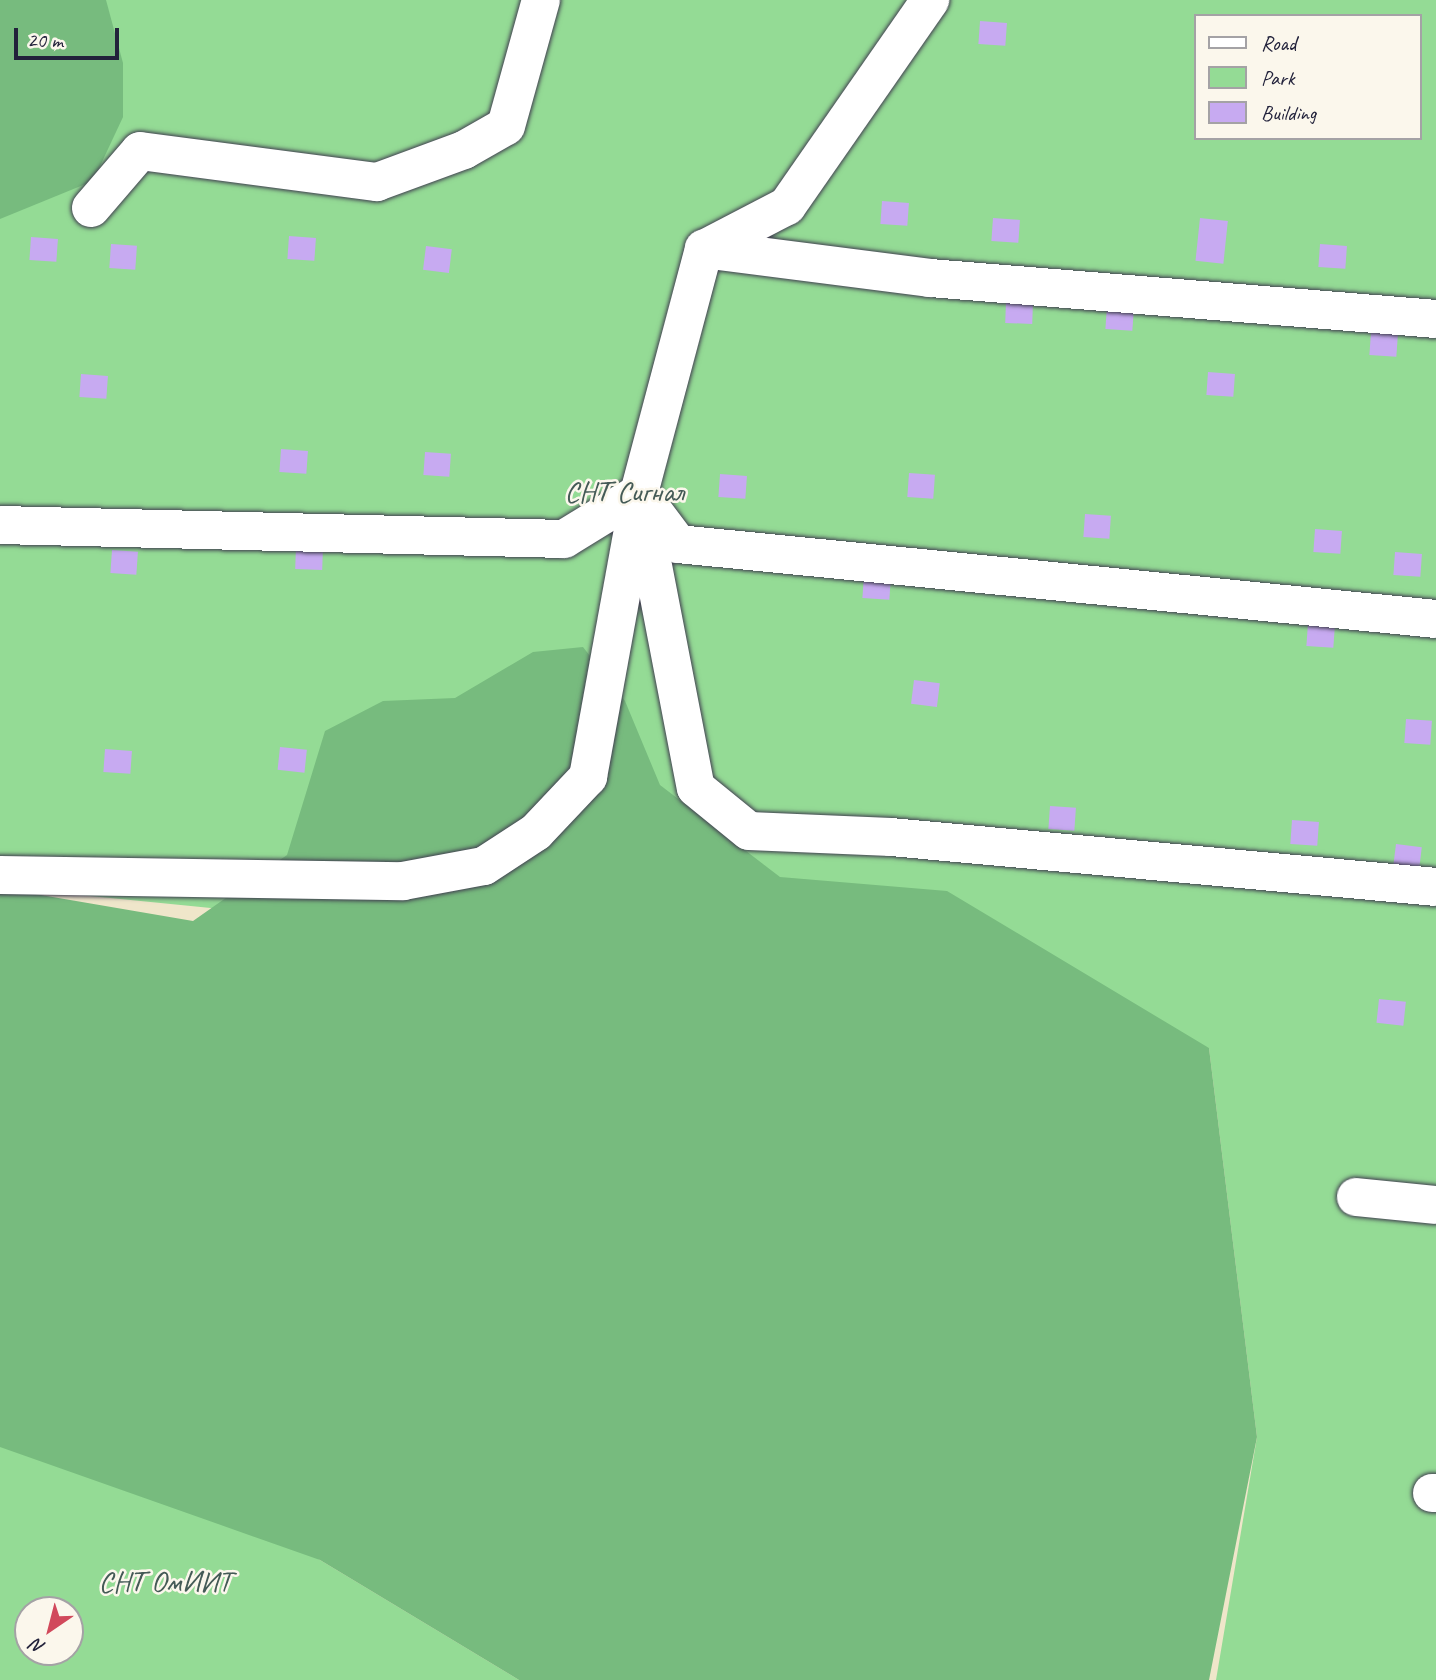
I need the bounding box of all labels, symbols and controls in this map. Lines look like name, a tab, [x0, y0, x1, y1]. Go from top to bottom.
scale bar	[18, 14, 122, 58]
legend	[1194, 14, 1422, 140]
text: 20 m	[27, 27, 63, 53]
text: Road	[1261, 30, 1296, 56]
text: Park	[1261, 65, 1294, 91]
text: Building	[1261, 100, 1316, 126]
park label: СНТ Сигнал	[564, 473, 684, 509]
park label: СНТ ОмИИТ	[99, 1563, 231, 1599]
north arrow	[14, 1596, 84, 1666]
text: N	[26, 1633, 50, 1660]

